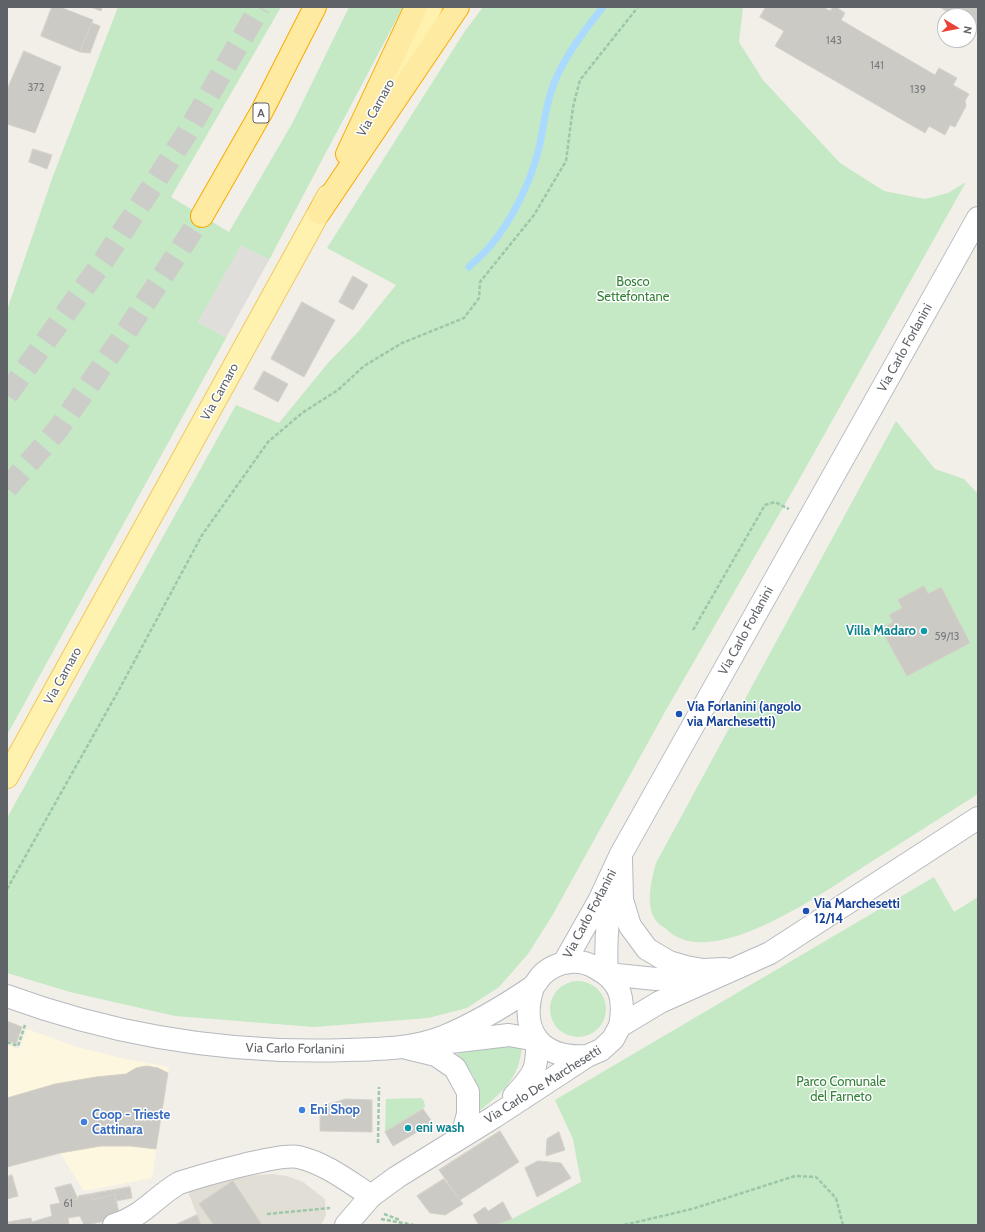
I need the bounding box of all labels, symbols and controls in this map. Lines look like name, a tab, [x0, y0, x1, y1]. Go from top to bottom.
north arrow	[937, 8, 977, 48]
text: N	[960, 25, 975, 35]
house number: 143	[826, 34, 842, 48]
house number: 141	[870, 59, 884, 73]
street label: Via Carnaro	[354, 77, 398, 139]
house number: 372	[27, 81, 45, 95]
house number: 139	[910, 83, 926, 97]
road number: A	[253, 103, 269, 123]
park label: Bosco Settefontane	[597, 274, 669, 305]
street label: Via Carlo Forlanini	[874, 301, 936, 395]
street label: Via Carnaro	[198, 361, 242, 423]
street label: Via Carlo Forlanini	[715, 584, 777, 678]
place label: Villa Madaro	[846, 623, 916, 639]
marker: Villa Madaro	[919, 626, 929, 636]
house number: 59/13	[935, 630, 959, 644]
street label: Via Carnaro	[41, 645, 85, 707]
place label: Via Forlanini (angolo via Marchesetti)	[687, 699, 801, 730]
marker: Via Forlanini (angolo via Marchesetti)	[674, 709, 684, 719]
street label: Via Carlo Forlanini	[560, 867, 620, 961]
place label: Via Marchesetti 12/14	[814, 896, 900, 927]
marker: Via Marchesetti 12/14	[801, 906, 811, 916]
street label: Via Carlo Forlanini	[246, 1040, 344, 1058]
street label: Via Carlo De Marchesetti	[482, 1043, 604, 1127]
park label: Parco Comunale del Farneto	[796, 1074, 886, 1105]
place label: Eni Shop	[310, 1102, 360, 1118]
marker: Eni Shop	[297, 1105, 307, 1115]
place label: Coop - Trieste Cattinara	[92, 1107, 170, 1138]
marker: Coop - Trieste Cattinara	[79, 1117, 89, 1127]
place label: eni wash	[416, 1120, 464, 1136]
marker: eni wash	[403, 1123, 413, 1133]
house number: 61	[63, 1197, 73, 1211]

